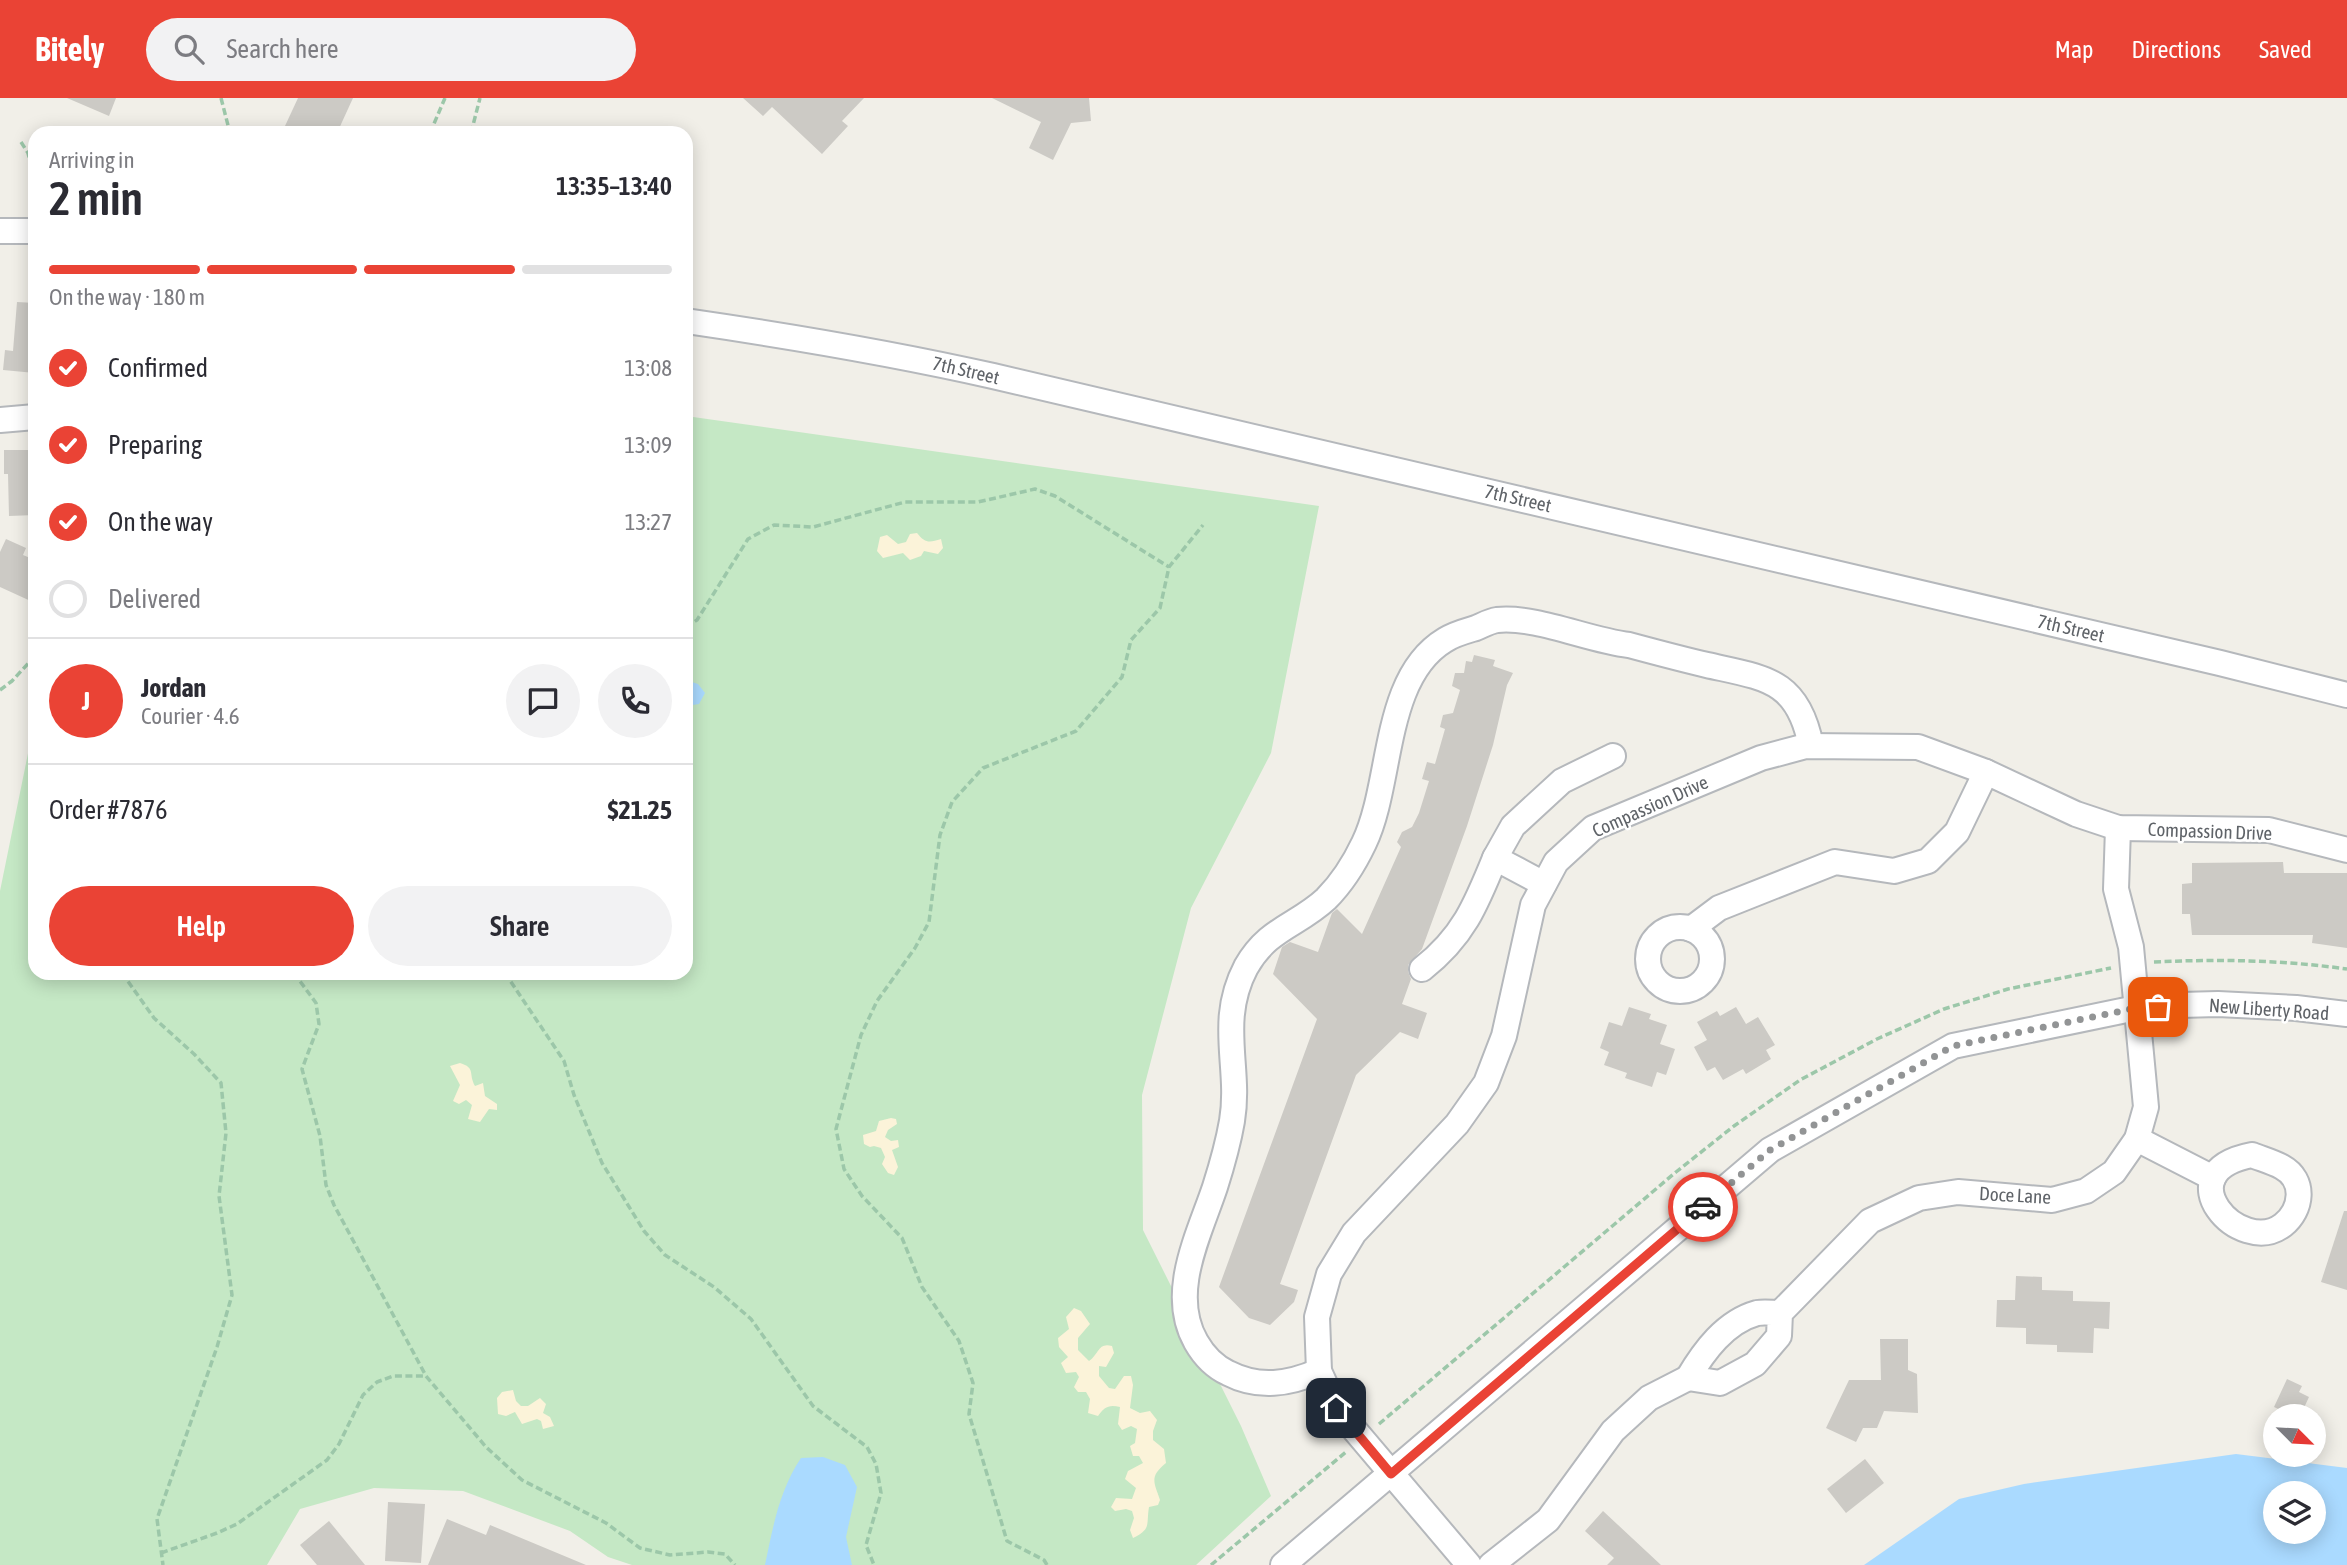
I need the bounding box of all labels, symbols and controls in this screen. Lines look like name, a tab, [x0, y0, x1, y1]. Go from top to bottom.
search box	[146, 18, 636, 81]
text: Bitely	[35, 30, 104, 68]
icon: search	[170, 30, 208, 68]
text: Search here	[226, 34, 339, 64]
text: Map	[2055, 36, 2093, 63]
text: Directions	[2131, 36, 2221, 63]
text: Saved	[2259, 36, 2312, 63]
text: Arriving in	[49, 147, 135, 173]
text: 13:35–13:40	[556, 171, 672, 201]
text: 2 min	[49, 172, 143, 225]
text: On the way · 180 m	[49, 284, 205, 310]
icon: check	[49, 349, 87, 387]
street label: 7th Street	[930, 352, 1002, 388]
text: Confirmed	[108, 353, 208, 383]
text: 13:08	[624, 355, 672, 381]
icon: check	[49, 426, 87, 464]
text: Preparing	[108, 430, 202, 460]
text: 13:09	[624, 432, 672, 458]
street label: 7th Street	[1482, 480, 1554, 516]
icon: check	[49, 503, 87, 541]
text: On the way	[108, 507, 213, 537]
text: 13:27	[625, 509, 672, 535]
text: Delivered	[108, 584, 201, 614]
street label: 7th Street	[2035, 610, 2107, 646]
button: chat	[506, 664, 580, 738]
button: phone	[598, 664, 672, 738]
text: Jordan	[141, 673, 206, 703]
text: J	[82, 686, 90, 716]
text: Courier · 4.6	[141, 703, 240, 729]
street label: Compassion Drive	[1589, 771, 1711, 841]
text: Order #7876	[49, 795, 168, 825]
text: $21.25	[608, 795, 672, 825]
street label: Compassion Drive	[2147, 818, 2273, 844]
button: Help	[49, 886, 354, 966]
button: Share	[368, 886, 672, 966]
pin	[2128, 977, 2188, 1037]
icon: bag	[2139, 988, 2177, 1026]
street label: New Liberty Road	[2208, 994, 2330, 1024]
courier	[1668, 1172, 1738, 1242]
street label: Doce Lane	[1979, 1182, 2051, 1208]
icon: car	[1684, 1188, 1722, 1226]
pin	[1306, 1378, 1366, 1438]
icon: home	[1317, 1389, 1355, 1427]
north arrow	[2263, 1404, 2326, 1466]
map controls	[2263, 1404, 2326, 1544]
button: layers	[2263, 1481, 2326, 1544]

